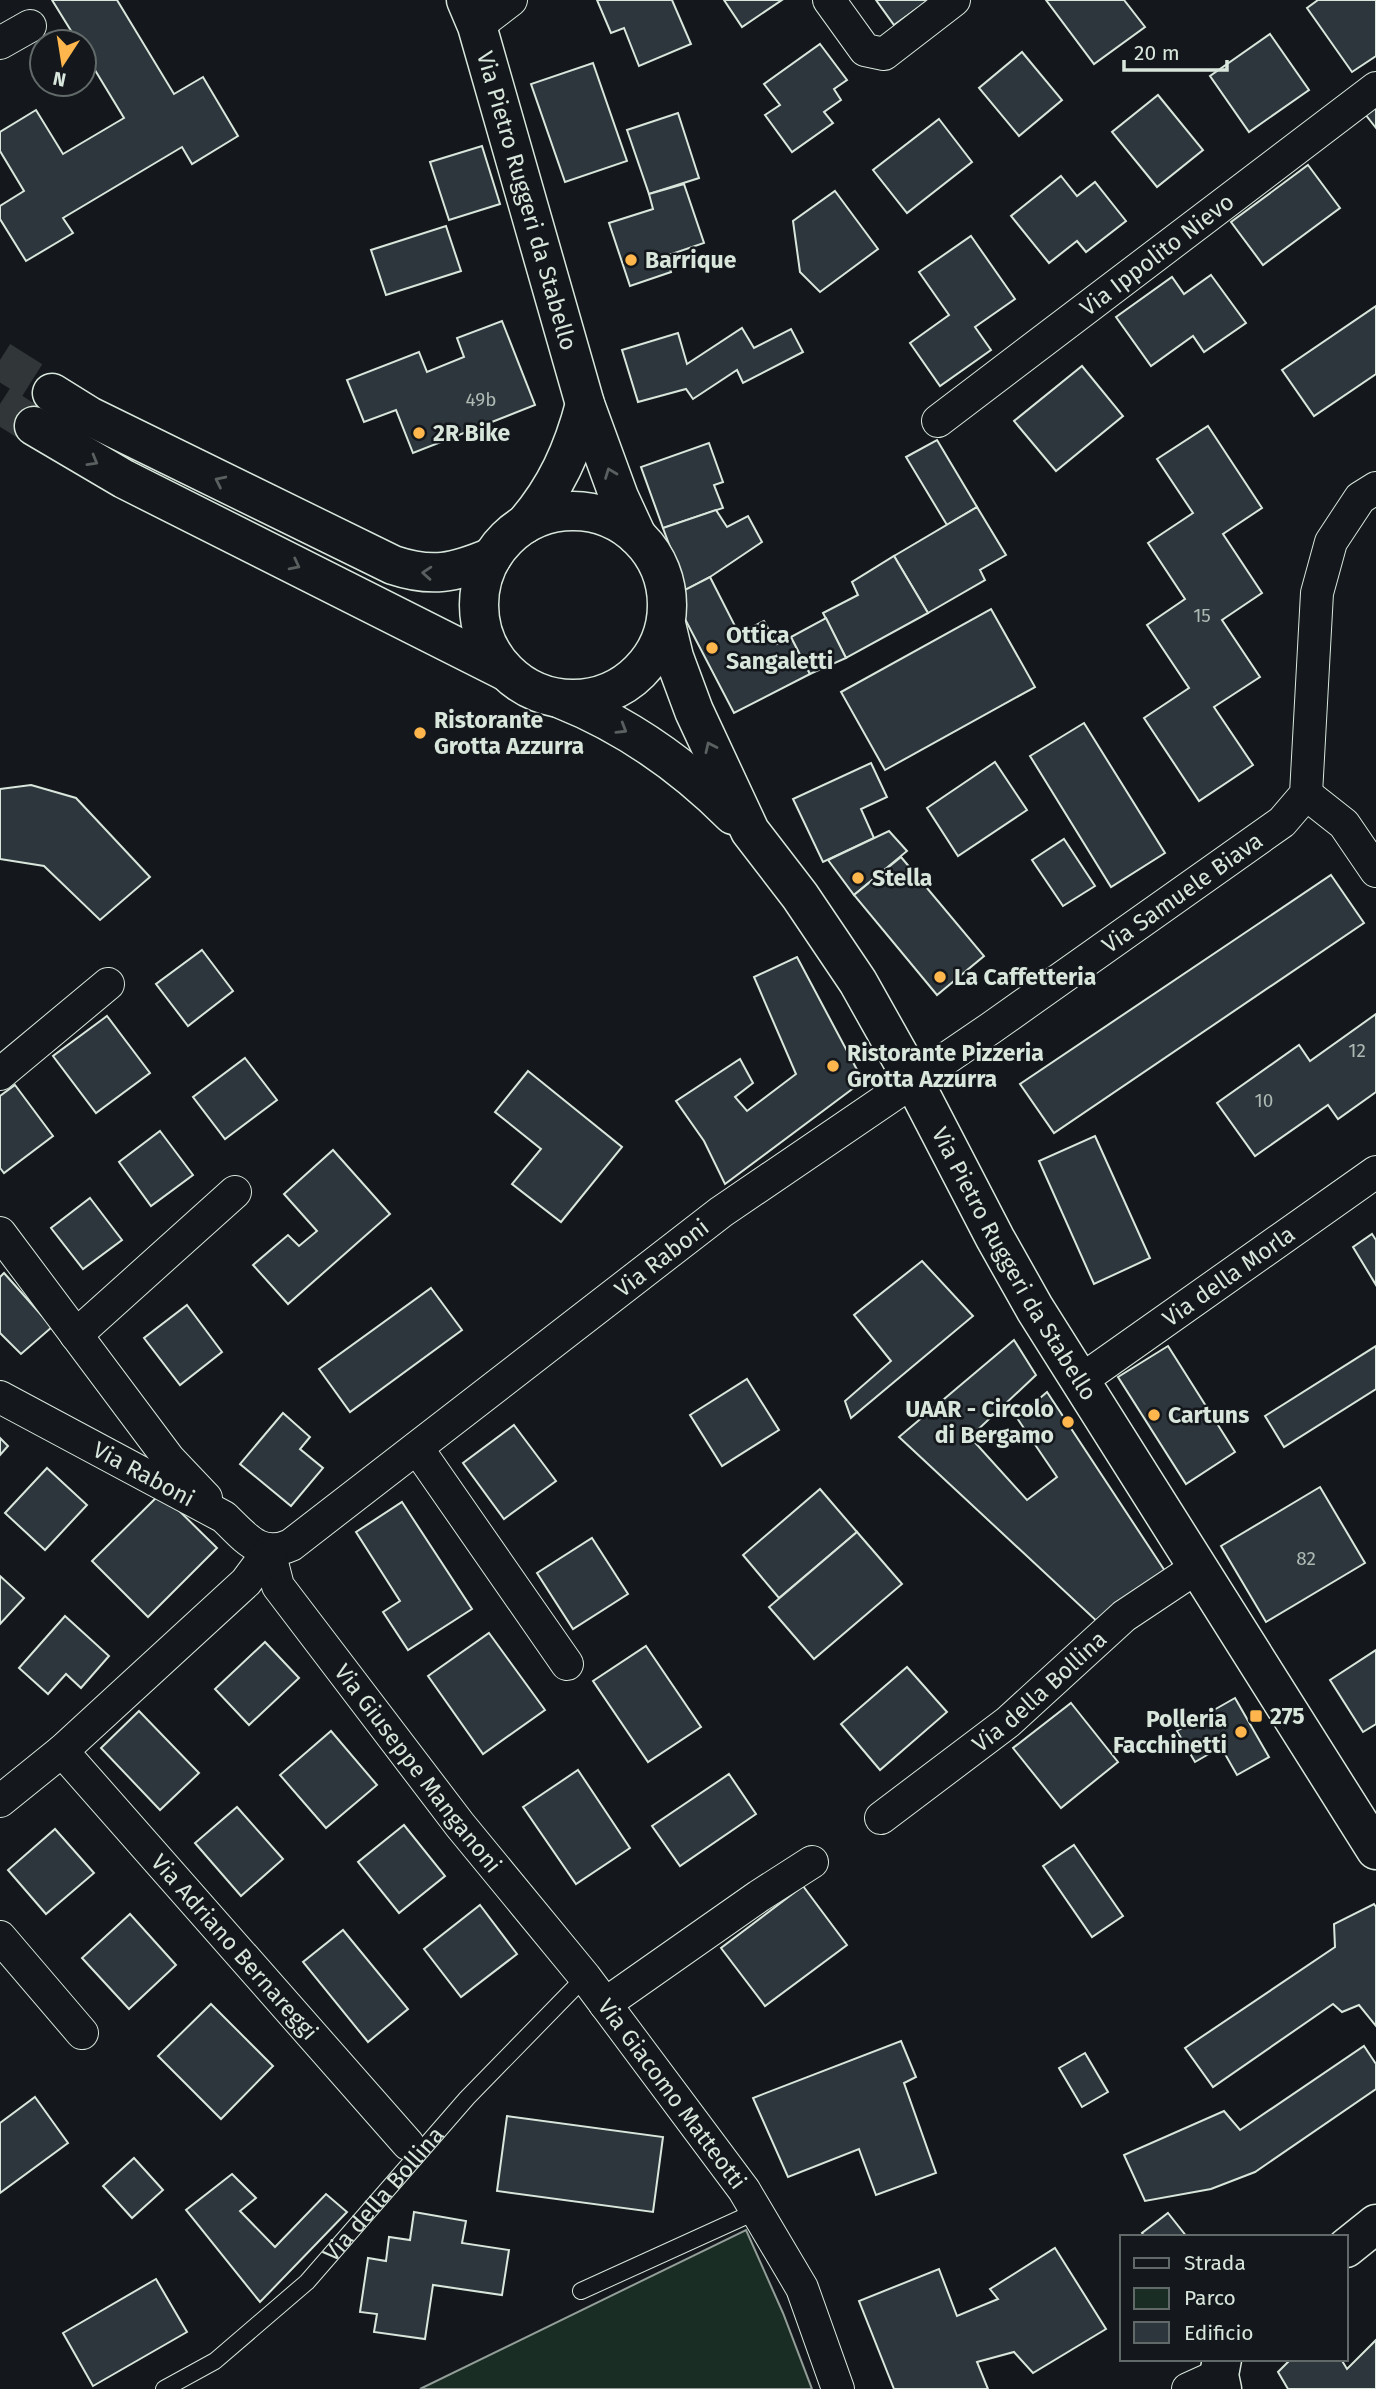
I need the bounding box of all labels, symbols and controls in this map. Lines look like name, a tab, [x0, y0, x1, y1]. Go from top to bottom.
north arrow	[28, 28, 98, 98]
scale bar	[1124, 28, 1227, 72]
text: 20 m	[1134, 40, 1180, 66]
street label: Via Pietro Ruggeri da Stabello	[471, 48, 583, 354]
text: N	[51, 67, 68, 92]
street label: Via Ippolito Nievo	[1075, 187, 1239, 322]
place label: Barrique	[645, 246, 737, 274]
marker: Barrique	[623, 252, 639, 268]
house number: 49b	[466, 388, 497, 411]
place label: 2R Bike	[433, 419, 511, 447]
marker: 2R Bike	[411, 425, 427, 441]
one-way arrow	[85, 453, 98, 466]
one-way arrow	[604, 468, 618, 480]
one-way arrow	[215, 475, 227, 489]
one-way arrow	[288, 557, 300, 571]
one-way arrow	[421, 566, 432, 581]
house number: 15	[1193, 604, 1211, 627]
place label: Ottica Sangaletti	[726, 621, 833, 675]
marker: Ottica Sangaletti	[704, 640, 720, 656]
place label: Ristorante Grotta Azzurra	[434, 706, 584, 760]
one-way arrow	[614, 721, 627, 734]
marker: Ristorante Grotta Azzurra	[412, 725, 428, 741]
one-way arrow	[704, 742, 718, 754]
street label: Via Samuele Biava	[1097, 826, 1268, 959]
place label: Stella	[872, 864, 932, 892]
marker: Stella	[850, 870, 866, 886]
place label: La Caffetteria	[954, 963, 1096, 991]
marker: La Caffetteria	[932, 969, 948, 985]
place label: Ristorante Pizzeria Grotta Azzurra	[847, 1039, 1044, 1093]
house number: 12	[1348, 1039, 1366, 1062]
marker: Ristorante Pizzeria Grotta Azzurra	[825, 1058, 841, 1074]
house number: 10	[1255, 1089, 1273, 1112]
street label: Via Pietro Ruggeri da Stabello	[926, 1122, 1103, 1406]
street label: Via Raboni	[609, 1213, 714, 1303]
street label: Via della Morla	[1157, 1220, 1300, 1332]
place label: UAAR - Circolo di Bergamo	[905, 1395, 1054, 1449]
place label: Cartuns	[1168, 1401, 1249, 1429]
marker: Cartuns	[1146, 1407, 1162, 1423]
marker: UAAR - Circolo di Bergamo	[1060, 1414, 1076, 1430]
street label: Via Raboni	[88, 1435, 199, 1513]
house number: 82	[1296, 1547, 1316, 1570]
street label: Via della Bollina	[967, 1625, 1112, 1758]
street label: Via Giuseppe Manganoni	[328, 1658, 507, 1878]
place label: 275	[1270, 1702, 1304, 1730]
place label: Polleria Facchinetti	[1113, 1705, 1227, 1759]
marker: 275	[1248, 1708, 1264, 1724]
marker: Polleria Facchinetti	[1233, 1724, 1249, 1740]
street label: Via Adriano Bernareggi	[145, 1848, 324, 2046]
street label: Via Giacomo Matteotti	[592, 1993, 752, 2194]
street label: Via della Bollina	[317, 2121, 450, 2267]
legend	[1120, 2235, 1348, 2361]
text: Strada	[1184, 2250, 1246, 2276]
text: Parco	[1184, 2285, 1236, 2311]
text: Edificio	[1184, 2320, 1254, 2346]

